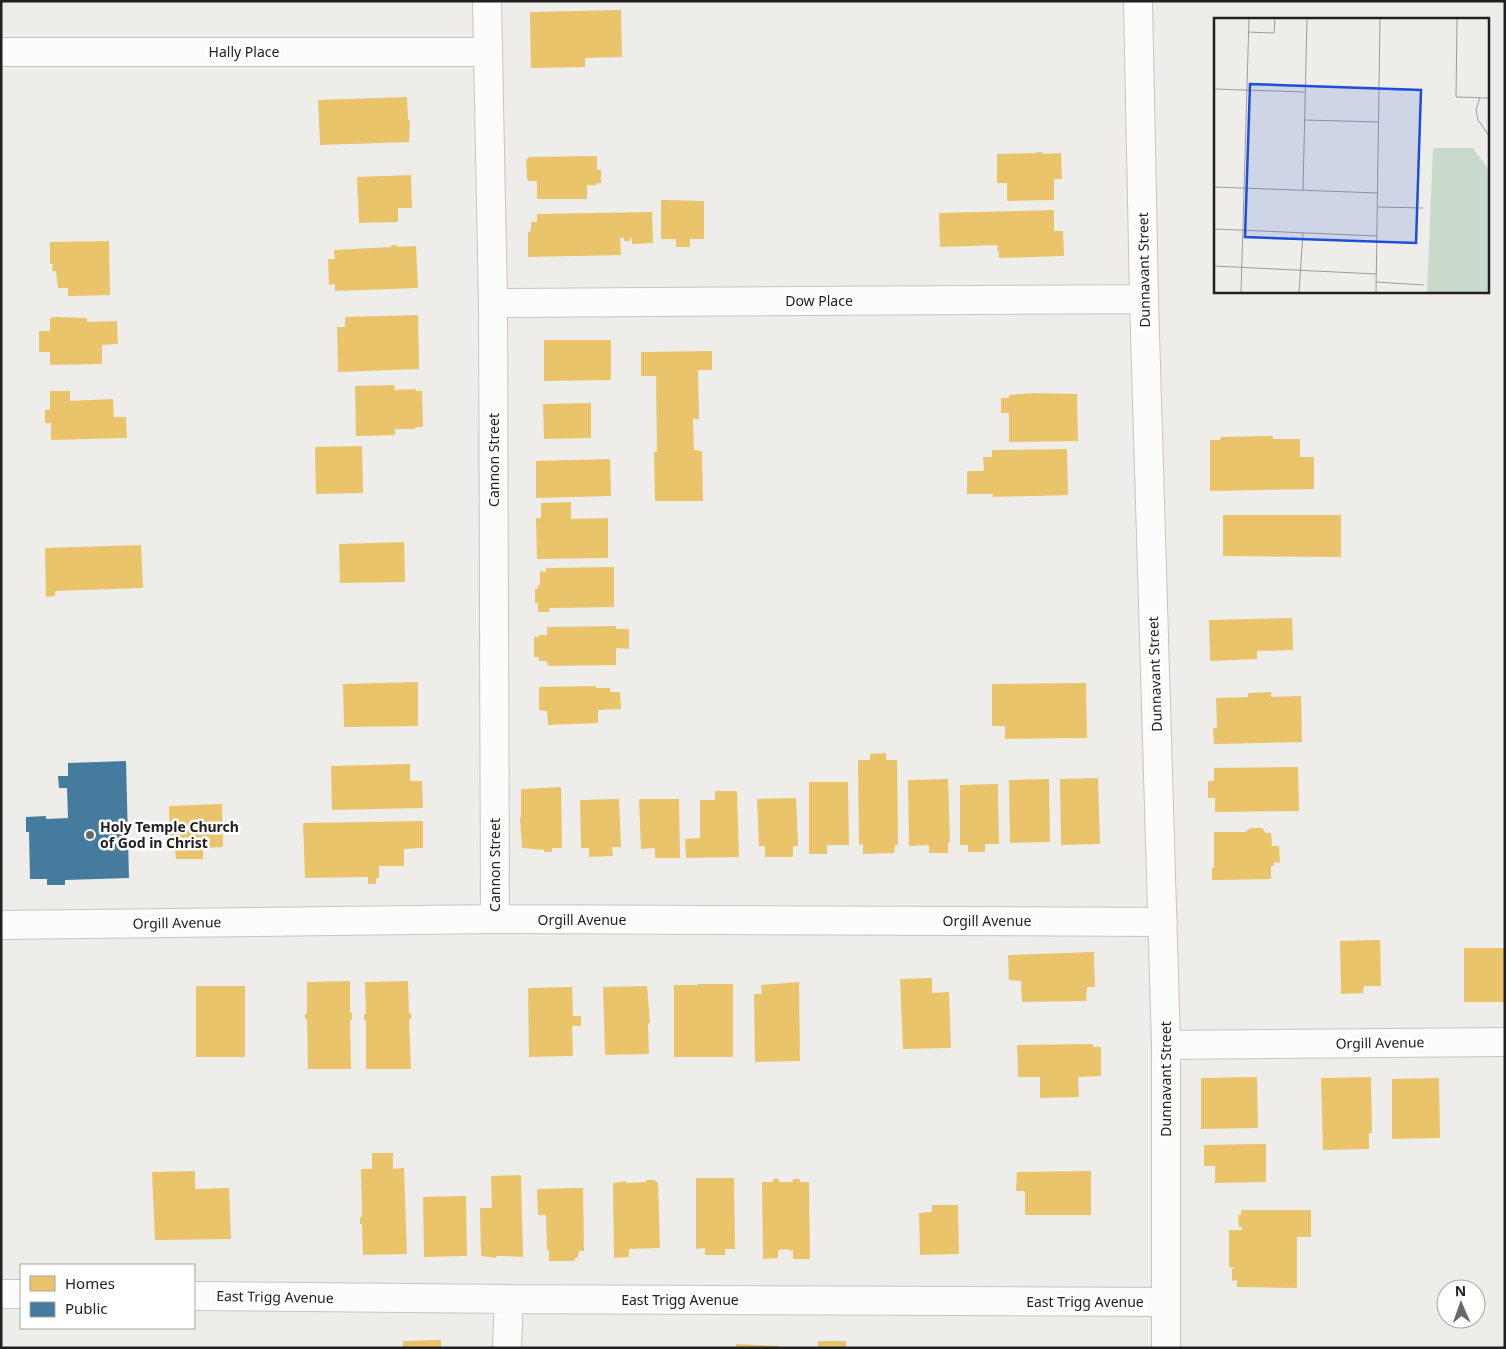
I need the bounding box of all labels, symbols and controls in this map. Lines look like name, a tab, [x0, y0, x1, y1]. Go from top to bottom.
inset map	[1214, 18, 1488, 292]
street label: Hally Place	[209, 42, 279, 61]
street label: Dunnavant Street	[1133, 212, 1154, 328]
street label: Dow Place	[785, 291, 853, 310]
street label: Cannon Street	[484, 413, 503, 507]
street label: Dunnavant Street	[1143, 616, 1166, 732]
place label: Holy Temple Church of God in Christ	[100, 817, 239, 852]
street label: Cannon Street	[485, 818, 504, 912]
marker: Holy Temple Church of God in Christ	[84, 829, 96, 841]
street label: Orgill Avenue	[538, 910, 627, 929]
street label: Orgill Avenue	[943, 911, 1032, 930]
street label: Orgill Avenue	[132, 912, 222, 933]
street label: Dunnavant Street	[1156, 1021, 1175, 1137]
street label: Orgill Avenue	[1335, 1032, 1425, 1053]
legend	[20, 1264, 195, 1329]
text: Homes	[65, 1273, 115, 1293]
north arrow	[1436, 1279, 1486, 1329]
text: N	[1455, 1281, 1467, 1300]
street label: East Trigg Avenue	[216, 1286, 334, 1307]
street label: East Trigg Avenue	[621, 1290, 739, 1309]
street label: East Trigg Avenue	[1026, 1292, 1144, 1311]
text: Public	[65, 1298, 108, 1318]

